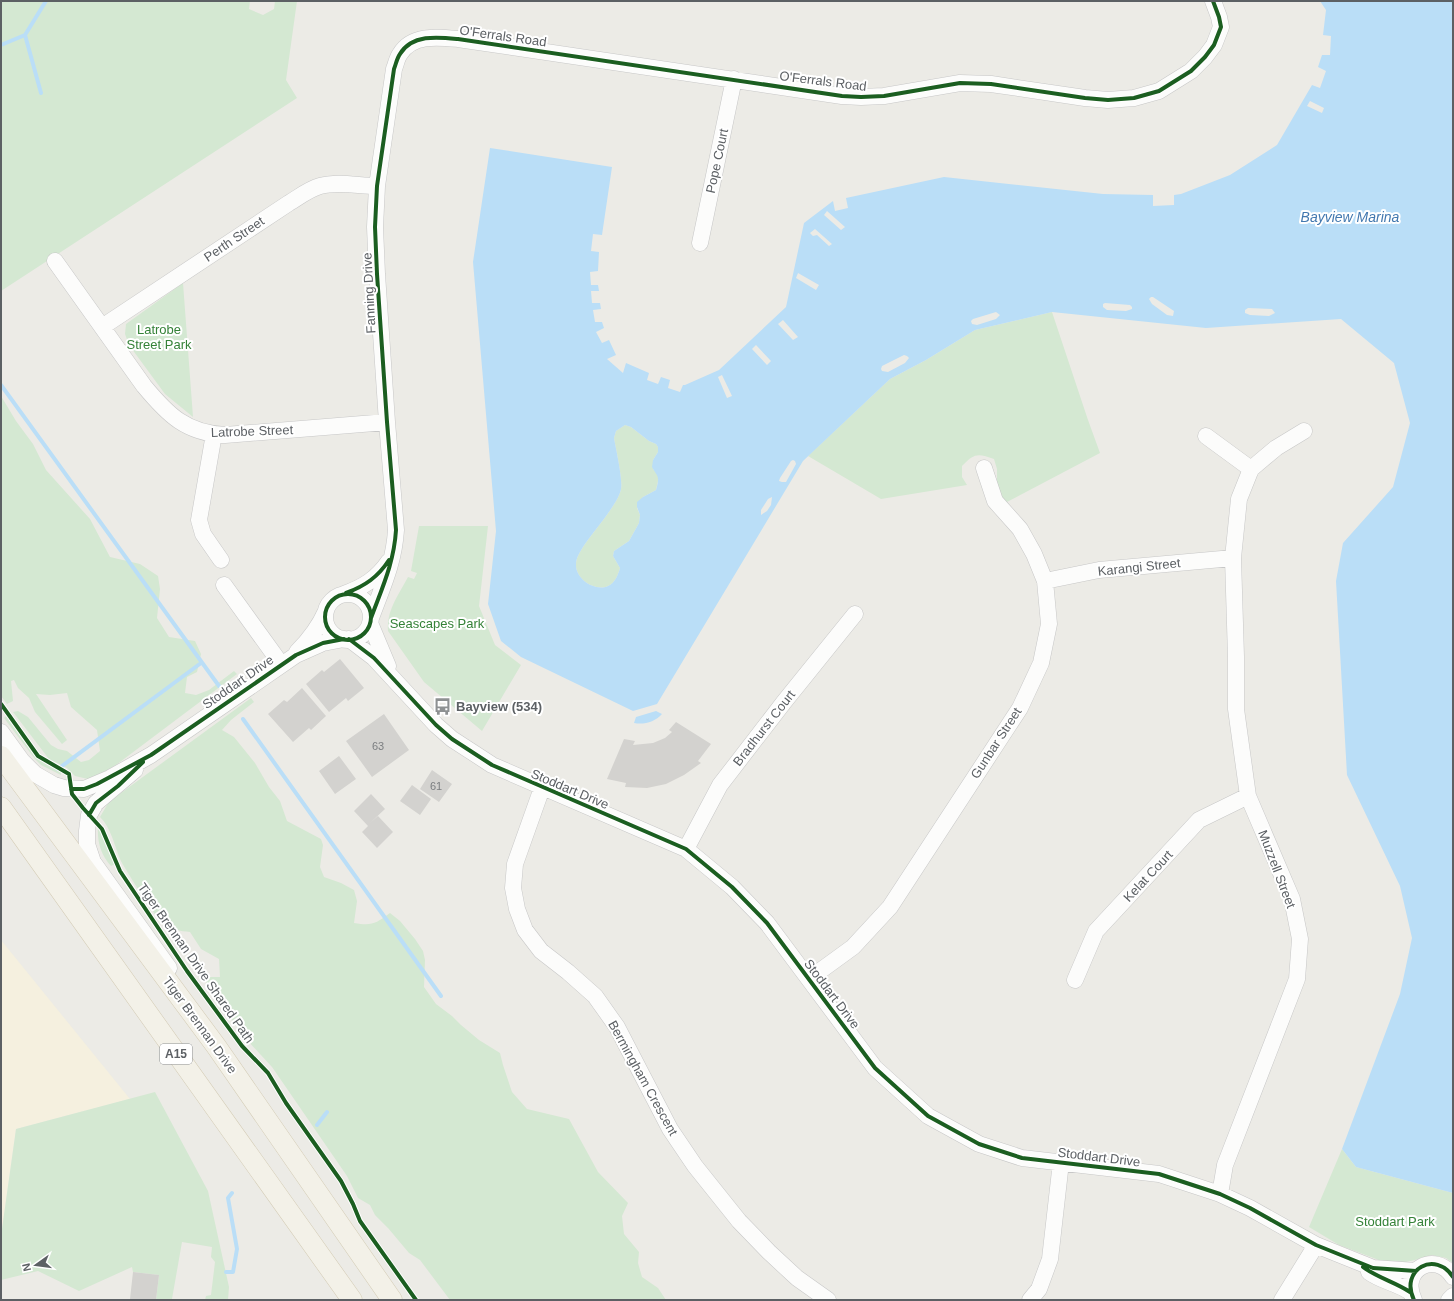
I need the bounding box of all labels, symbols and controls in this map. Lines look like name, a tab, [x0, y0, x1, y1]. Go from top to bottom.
street label: O'Ferrals Road	[459, 22, 547, 50]
street label: O'Ferrals Road	[779, 68, 867, 94]
street label: Pope Court	[703, 127, 731, 195]
water label: Bayview Marina	[1301, 209, 1400, 225]
street label: Perth Street	[201, 213, 267, 265]
street label: Fanning Drive	[359, 252, 379, 334]
park label: Latrobe Street Park	[126, 322, 192, 352]
street label: Latrobe Street	[211, 422, 294, 440]
street label: Karangi Street	[1097, 555, 1181, 579]
park label: Seascapes Park	[390, 616, 485, 631]
street label: Stoddart Drive	[200, 652, 276, 712]
street label: Bradhurst Court	[730, 687, 798, 769]
bus stop icon: Bayview (534)	[433, 696, 453, 716]
place label: Bayview (534)	[456, 699, 542, 714]
street label: Gunbar Street	[967, 704, 1025, 781]
house number: 63	[372, 740, 384, 752]
street label: Stoddart Drive	[529, 766, 611, 812]
house number: 61	[430, 780, 442, 792]
street label: Muzzell Street	[1255, 828, 1299, 910]
street label: Kelat Court	[1120, 847, 1176, 905]
street label: Tiger Brennan Drive Shared Path	[135, 880, 257, 1046]
street label: Stoddart Drive	[801, 956, 863, 1032]
street label: Tiger Brennan Drive	[160, 974, 240, 1076]
street label: Bermingham Crescent	[605, 1018, 681, 1139]
road number: A15	[160, 1044, 192, 1064]
street label: Stoddart Drive	[1057, 1144, 1141, 1170]
park label: Stoddart Park	[1355, 1214, 1435, 1229]
north arrow	[16, 1245, 56, 1285]
text: N	[20, 1262, 33, 1273]

